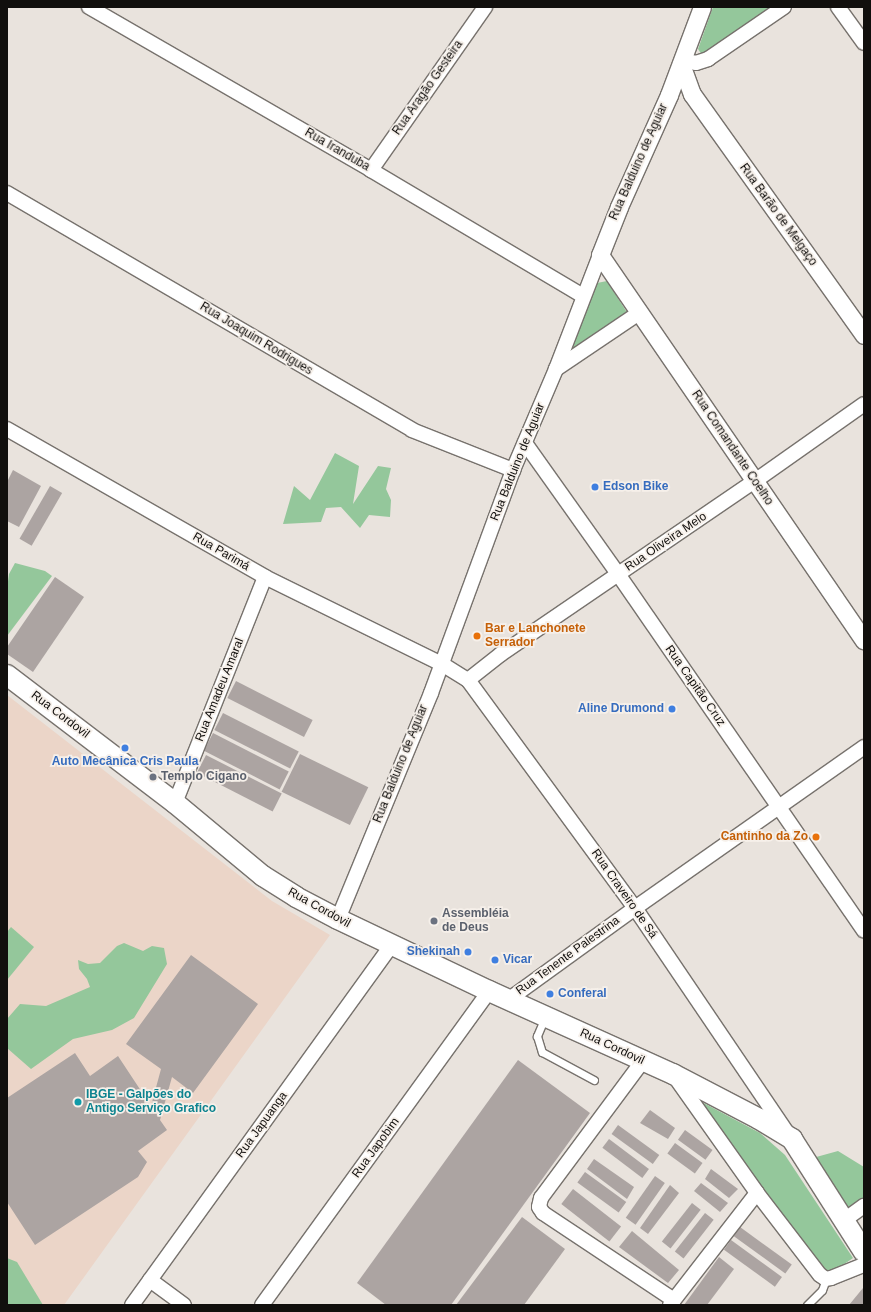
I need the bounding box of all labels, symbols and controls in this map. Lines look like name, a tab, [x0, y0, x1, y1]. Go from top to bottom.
street label: Rua Aragão Gesteira	[390, 38, 466, 138]
street label: Rua Balduino de Aguiar	[607, 101, 671, 223]
street label: Rua Iranduba	[302, 126, 372, 174]
street label: Rua Barão de Melgaço	[736, 161, 820, 269]
street label: Rua Joaquim Rodrigues	[197, 300, 315, 378]
street label: Rua Comandante Coelho	[688, 388, 776, 508]
street label: Rua Balduino de Aguiar	[488, 401, 548, 523]
place label: Edson Bike	[603, 480, 668, 494]
marker: Edson Bike	[590, 482, 600, 492]
street label: Rua Oliveira Melo	[622, 509, 710, 575]
street label: Rua Parimá	[190, 530, 252, 574]
place label: Bar e Lanchonete Serrador	[485, 622, 586, 650]
marker: Bar e Lanchonete Serrador	[472, 631, 482, 641]
street label: Rua Amadeu Amaral	[192, 636, 248, 744]
street label: Rua Capitão Cruz	[662, 643, 728, 729]
street label: Rua Cordovil	[28, 688, 92, 742]
place label: Aline Drumond	[578, 702, 664, 716]
street label: Rua Balduino de Aguiar	[371, 703, 431, 825]
marker: Aline Drumond	[667, 704, 677, 714]
marker: Auto Mecânica Cris Paula	[120, 743, 130, 753]
place label: Auto Mecânica Cris Paula	[52, 755, 198, 769]
place label: Templo Cigano	[161, 770, 247, 784]
marker: Templo Cigano	[148, 772, 158, 782]
place label: Cantinho da Zo	[721, 830, 808, 844]
marker: Cantinho da Zo	[811, 832, 821, 842]
street label: Rua Craveiro de Sá	[588, 847, 660, 941]
street label: Rua Cordovil	[285, 885, 353, 931]
place label: Assembléia de Deus	[442, 907, 509, 935]
street label: Rua Tenente Palestrina	[513, 914, 623, 998]
marker: Assembléia de Deus	[429, 916, 439, 926]
place label: Shekinah	[407, 945, 460, 959]
marker: Shekinah	[463, 947, 473, 957]
place label: Vicar	[503, 953, 532, 967]
marker: Vicar	[490, 955, 500, 965]
place label: Conferal	[558, 987, 607, 1001]
marker: Conferal	[545, 989, 555, 999]
street label: Rua Cordovil	[578, 1026, 646, 1068]
place label: IBGE - Galpões do Antigo Serviço Grafico	[86, 1088, 216, 1116]
street label: Rua Japuanga	[233, 1089, 291, 1161]
marker: IBGE - Galpões do Antigo Serviço Grafico	[73, 1097, 83, 1107]
street label: Rua Japobim	[349, 1115, 403, 1181]

